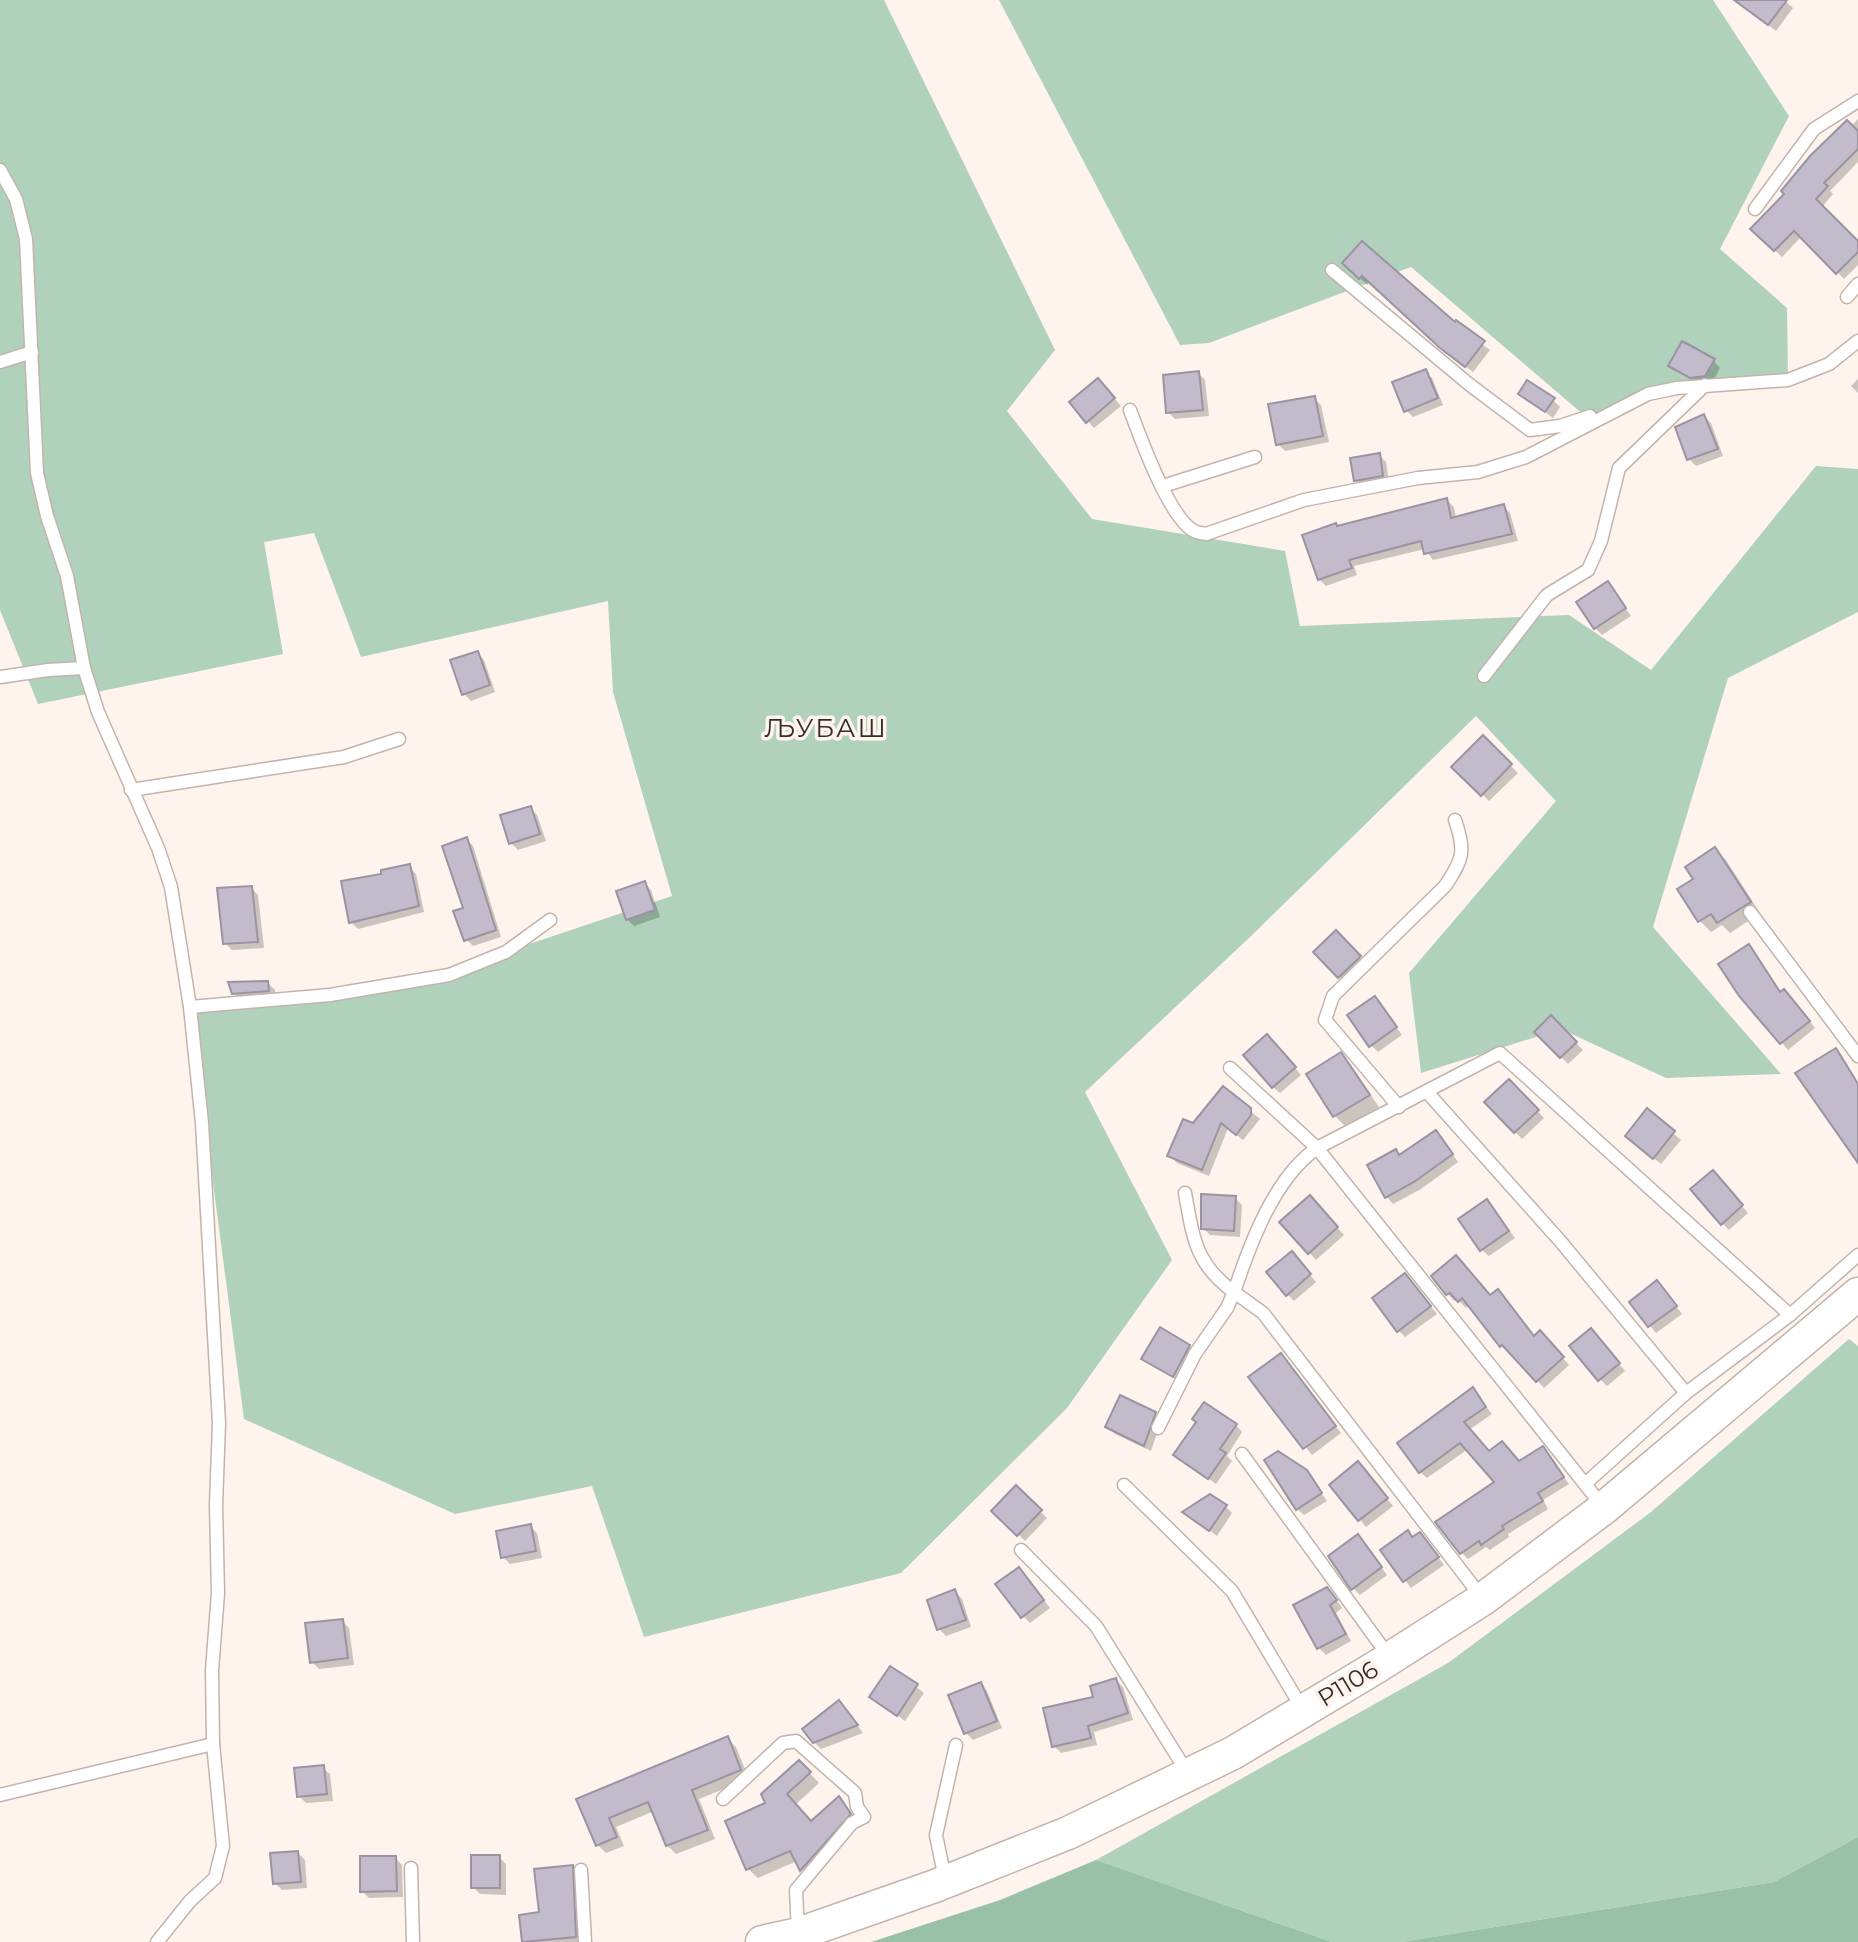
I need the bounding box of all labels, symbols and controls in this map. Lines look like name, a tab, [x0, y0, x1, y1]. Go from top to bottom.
district label: ЉУБАШ	[764, 712, 888, 744]
street label: P1106	[1312, 1654, 1383, 1713]

